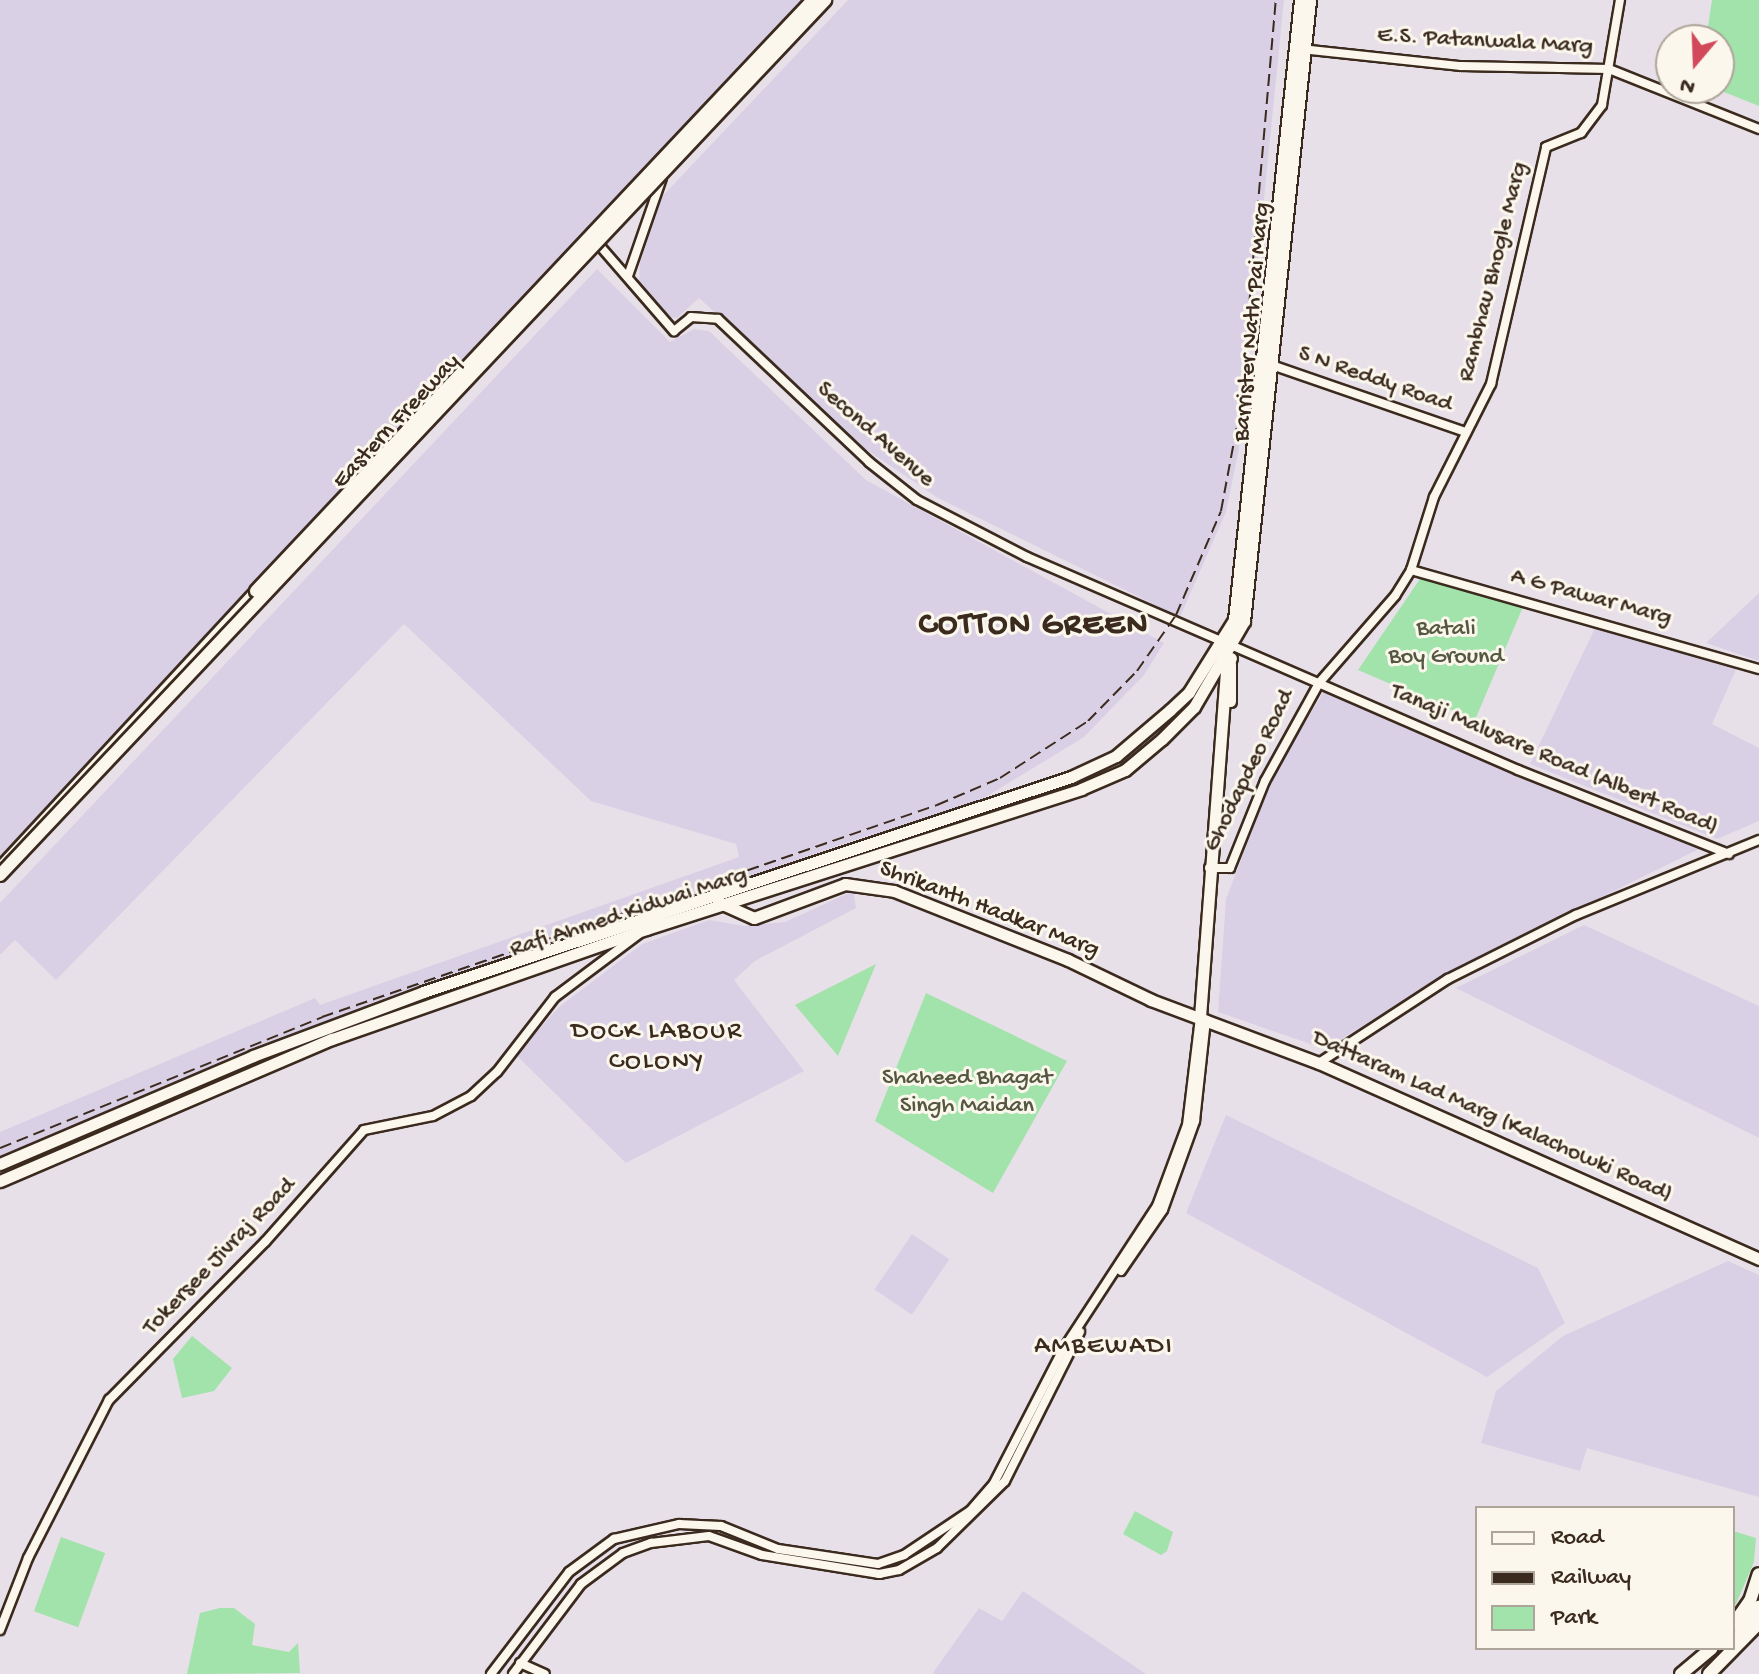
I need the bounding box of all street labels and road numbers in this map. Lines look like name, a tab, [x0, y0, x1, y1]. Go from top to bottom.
street label: E.S. Patanwala Marg	[1376, 22, 1594, 62]
street label: Rambhau Bhogle Marg	[1453, 159, 1535, 385]
street label: Barrister Nath Pai Marg	[1228, 201, 1278, 443]
street label: S N Reddy Road	[1294, 340, 1456, 420]
street label: Eastern Freeway	[327, 348, 467, 496]
street label: Second Avenue	[810, 376, 940, 494]
street label: A G Pawar Marg	[1507, 563, 1675, 633]
street label: Tanaji Malusare Road (Albert Road)	[1386, 678, 1722, 842]
street label: Ghodapdeo Road	[1198, 685, 1302, 857]
street label: Shrikanth Hadkar Marg	[875, 855, 1103, 965]
street label: Rafi Ahmed Kidwai Marg	[507, 861, 751, 965]
street label: Dattaram Lad Marg (Kalachowki Road)	[1308, 1024, 1676, 1210]
street label: Tokersee Jivraj Road	[137, 1172, 303, 1342]

